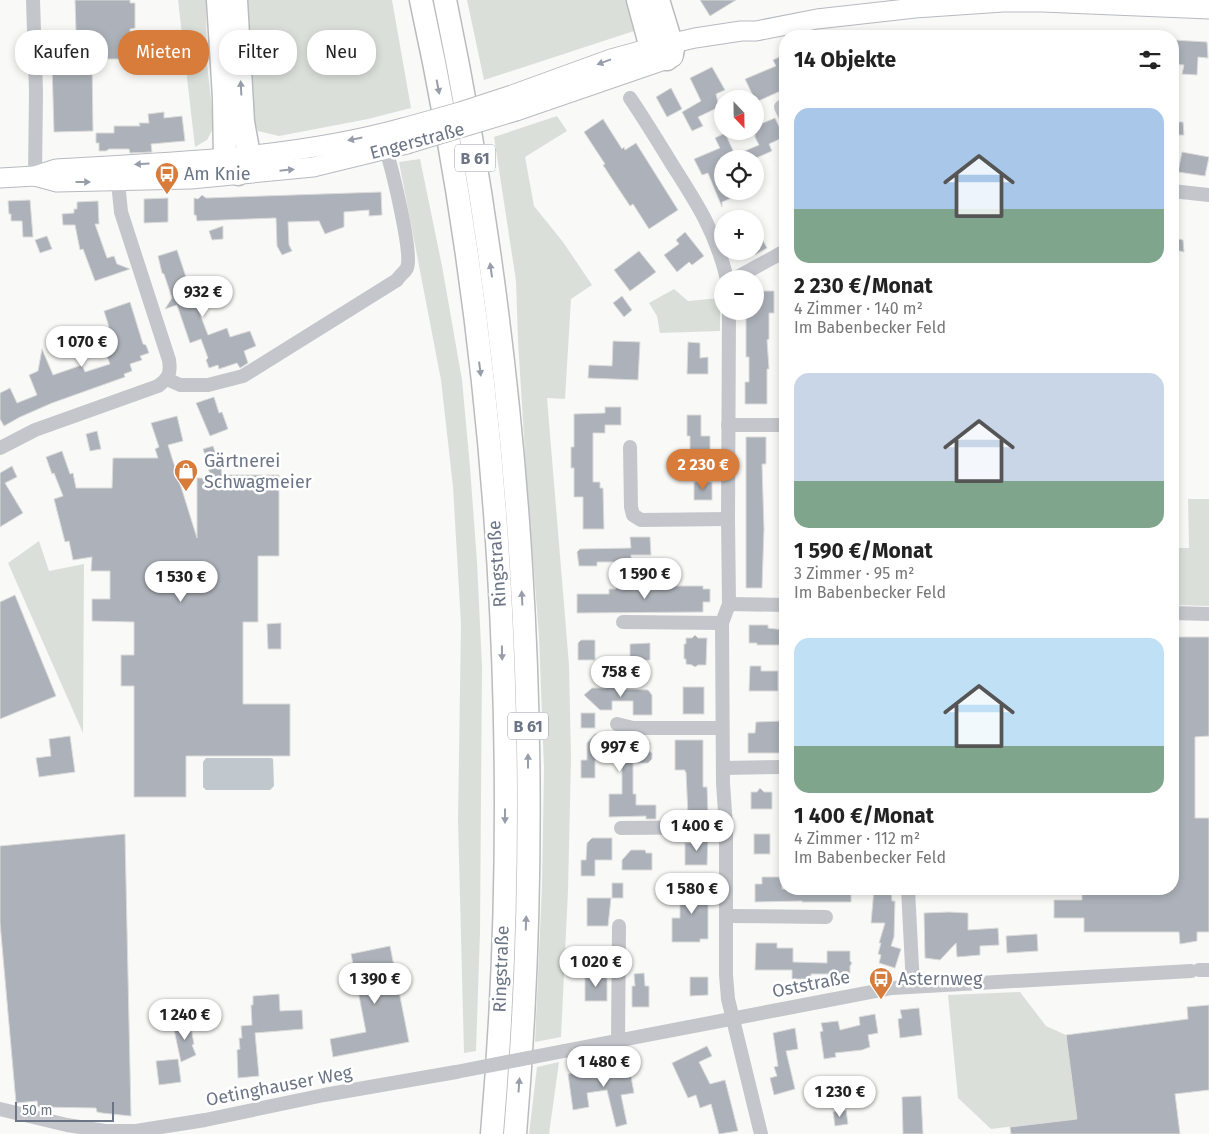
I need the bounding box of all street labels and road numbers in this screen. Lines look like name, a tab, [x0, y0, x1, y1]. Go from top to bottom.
street label: Engerstraße	[367, 118, 467, 164]
road number: B 61	[455, 144, 495, 172]
street label: Ringstraße	[483, 520, 511, 608]
road number: B 61	[508, 712, 548, 739]
street label: Ringstraße	[488, 925, 514, 1013]
street label: Oststraße	[770, 966, 852, 1002]
street label: Oetinghauser Weg	[204, 1061, 355, 1111]

